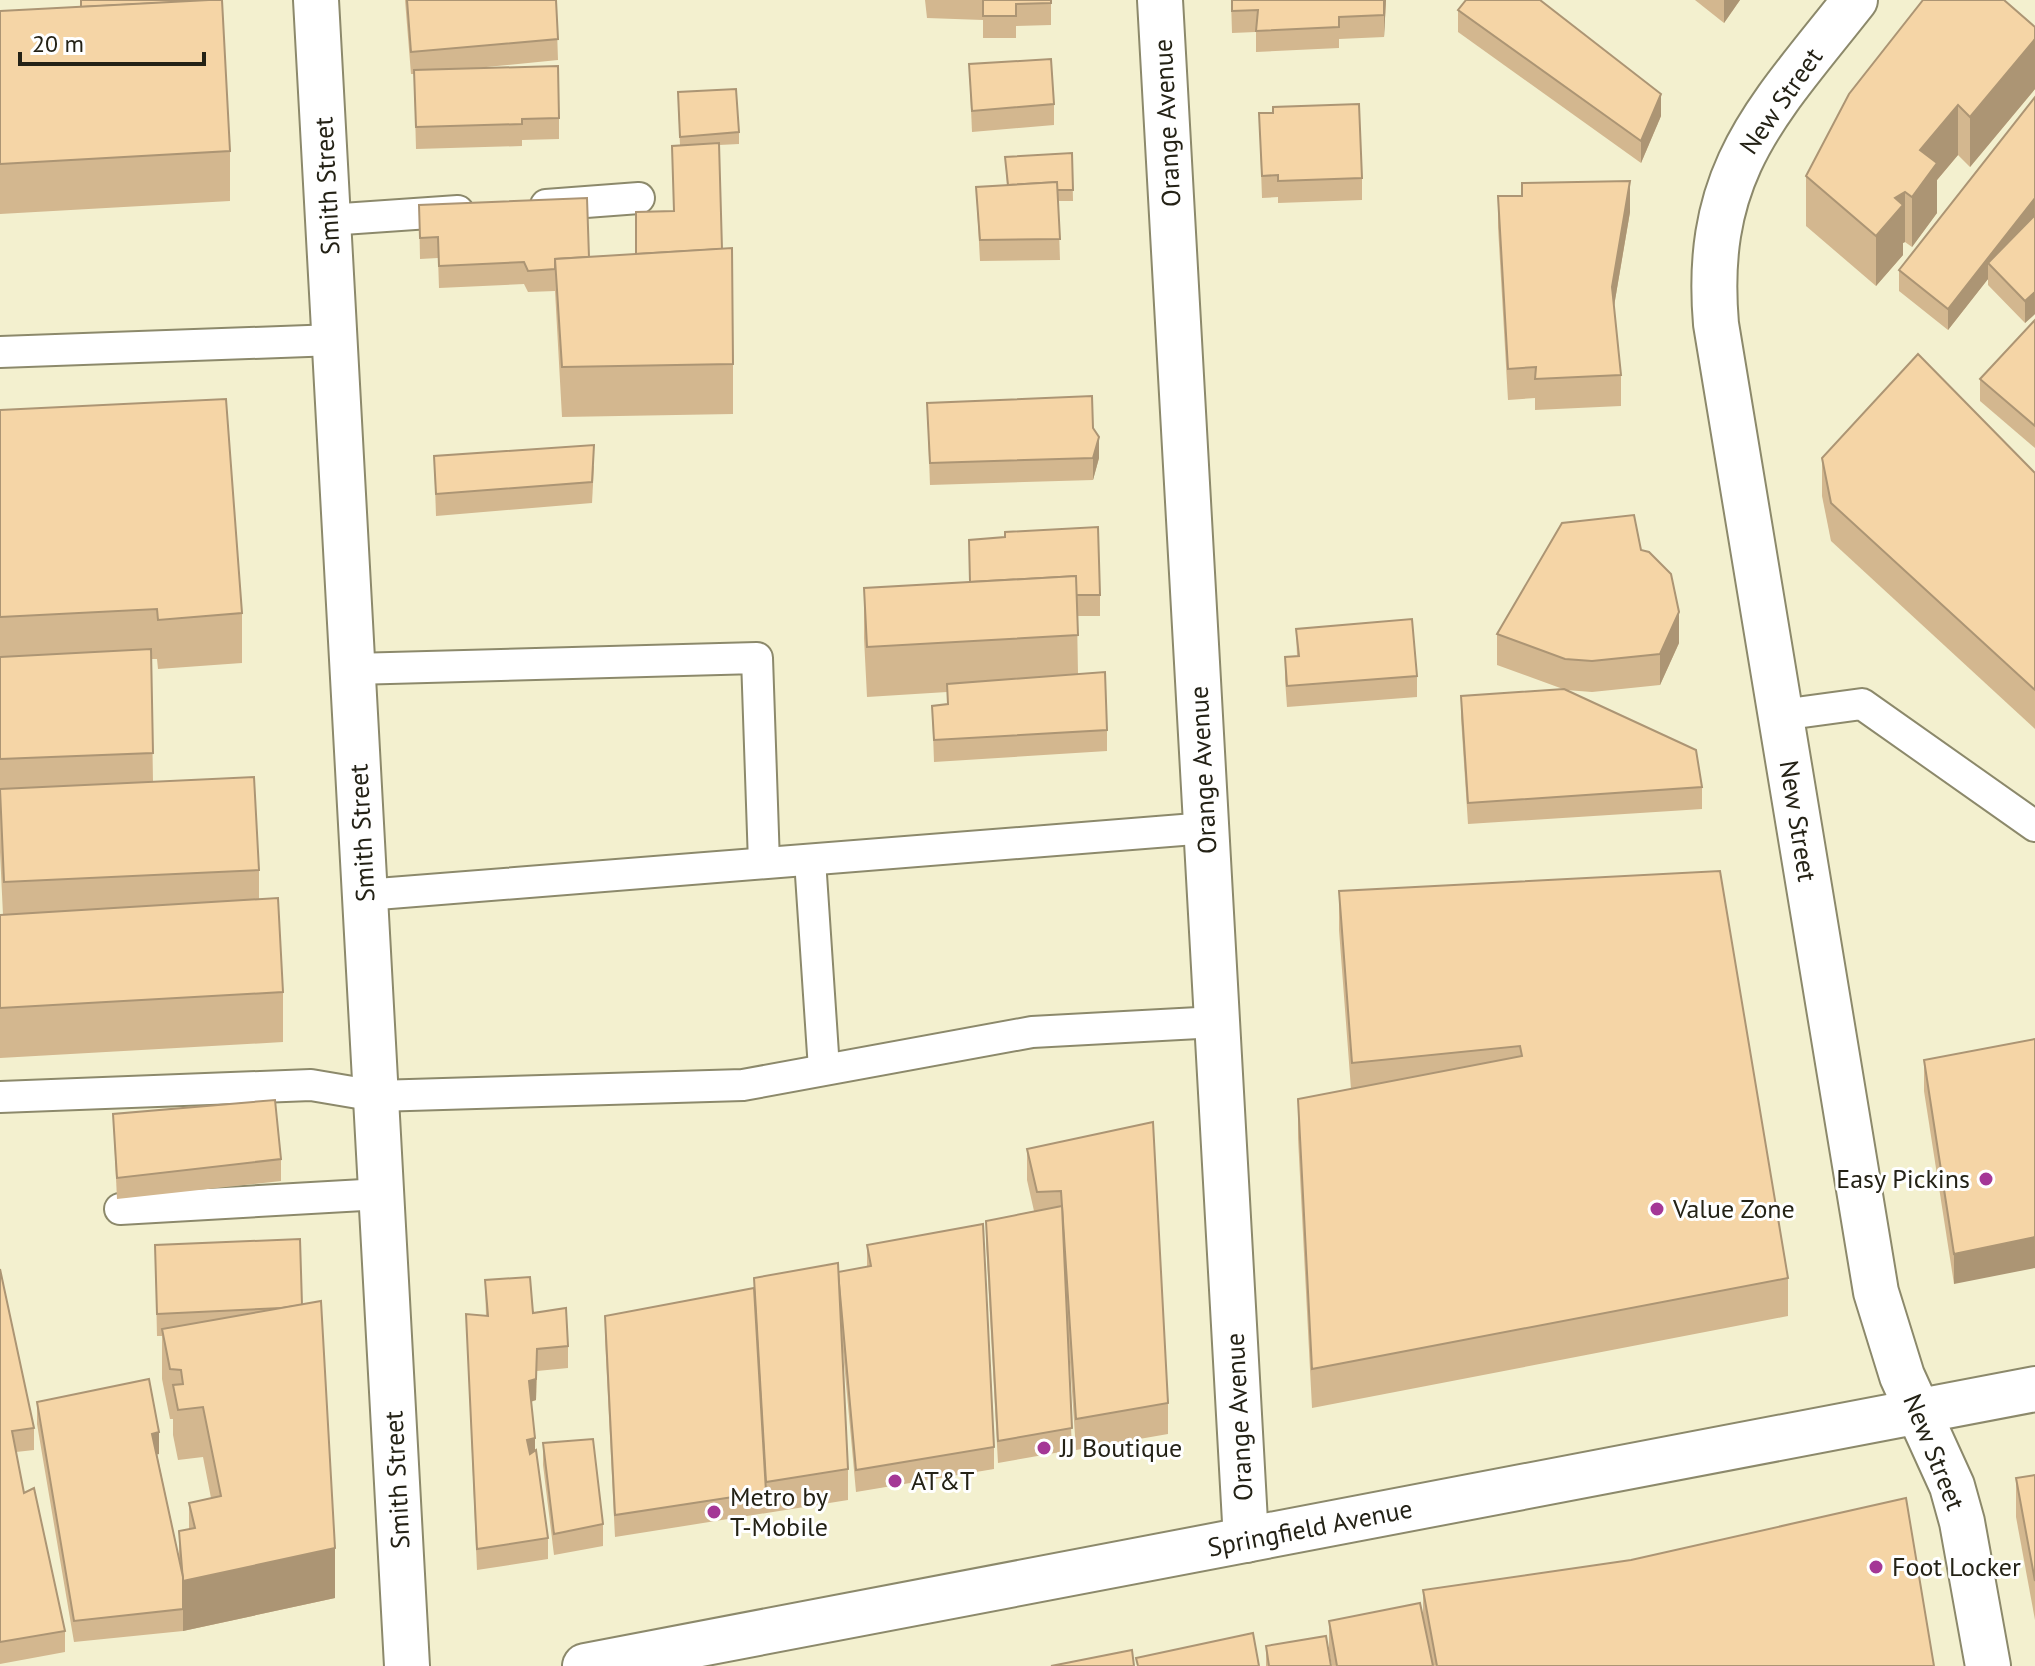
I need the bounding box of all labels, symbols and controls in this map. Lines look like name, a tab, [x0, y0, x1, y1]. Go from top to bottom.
scale bar	[20, 16, 204, 66]
text: 20 m	[32, 28, 84, 59]
street label: Orange Avenue	[1146, 38, 1187, 208]
street label: New Street	[1732, 41, 1829, 160]
street label: Smith Street	[306, 116, 347, 256]
street label: Orange Avenue	[1182, 685, 1223, 855]
street label: New Street	[1773, 758, 1824, 884]
street label: Smith Street	[341, 763, 382, 903]
place label: Easy Pickins	[1836, 1162, 1970, 1195]
marker: Easy Pickins	[1977, 1170, 1995, 1188]
place label: Value Zone	[1672, 1192, 1795, 1225]
marker: Value Zone	[1648, 1200, 1666, 1218]
street label: Orange Avenue	[1218, 1332, 1259, 1502]
street label: New Street	[1896, 1389, 1973, 1515]
street label: Smith Street	[376, 1410, 417, 1550]
place label: JJ Boutique	[1059, 1431, 1182, 1464]
marker: JJ Boutique	[1035, 1439, 1053, 1457]
place label: AT&T	[911, 1464, 975, 1497]
marker: AT&T	[886, 1472, 904, 1490]
place label: Metro by T-Mobile	[730, 1480, 828, 1543]
street label: Springfield Avenue	[1205, 1491, 1415, 1564]
marker: Metro by T-Mobile	[705, 1503, 723, 1521]
place label: Foot Locker	[1892, 1550, 2021, 1583]
marker: Foot Locker	[1867, 1558, 1885, 1576]

